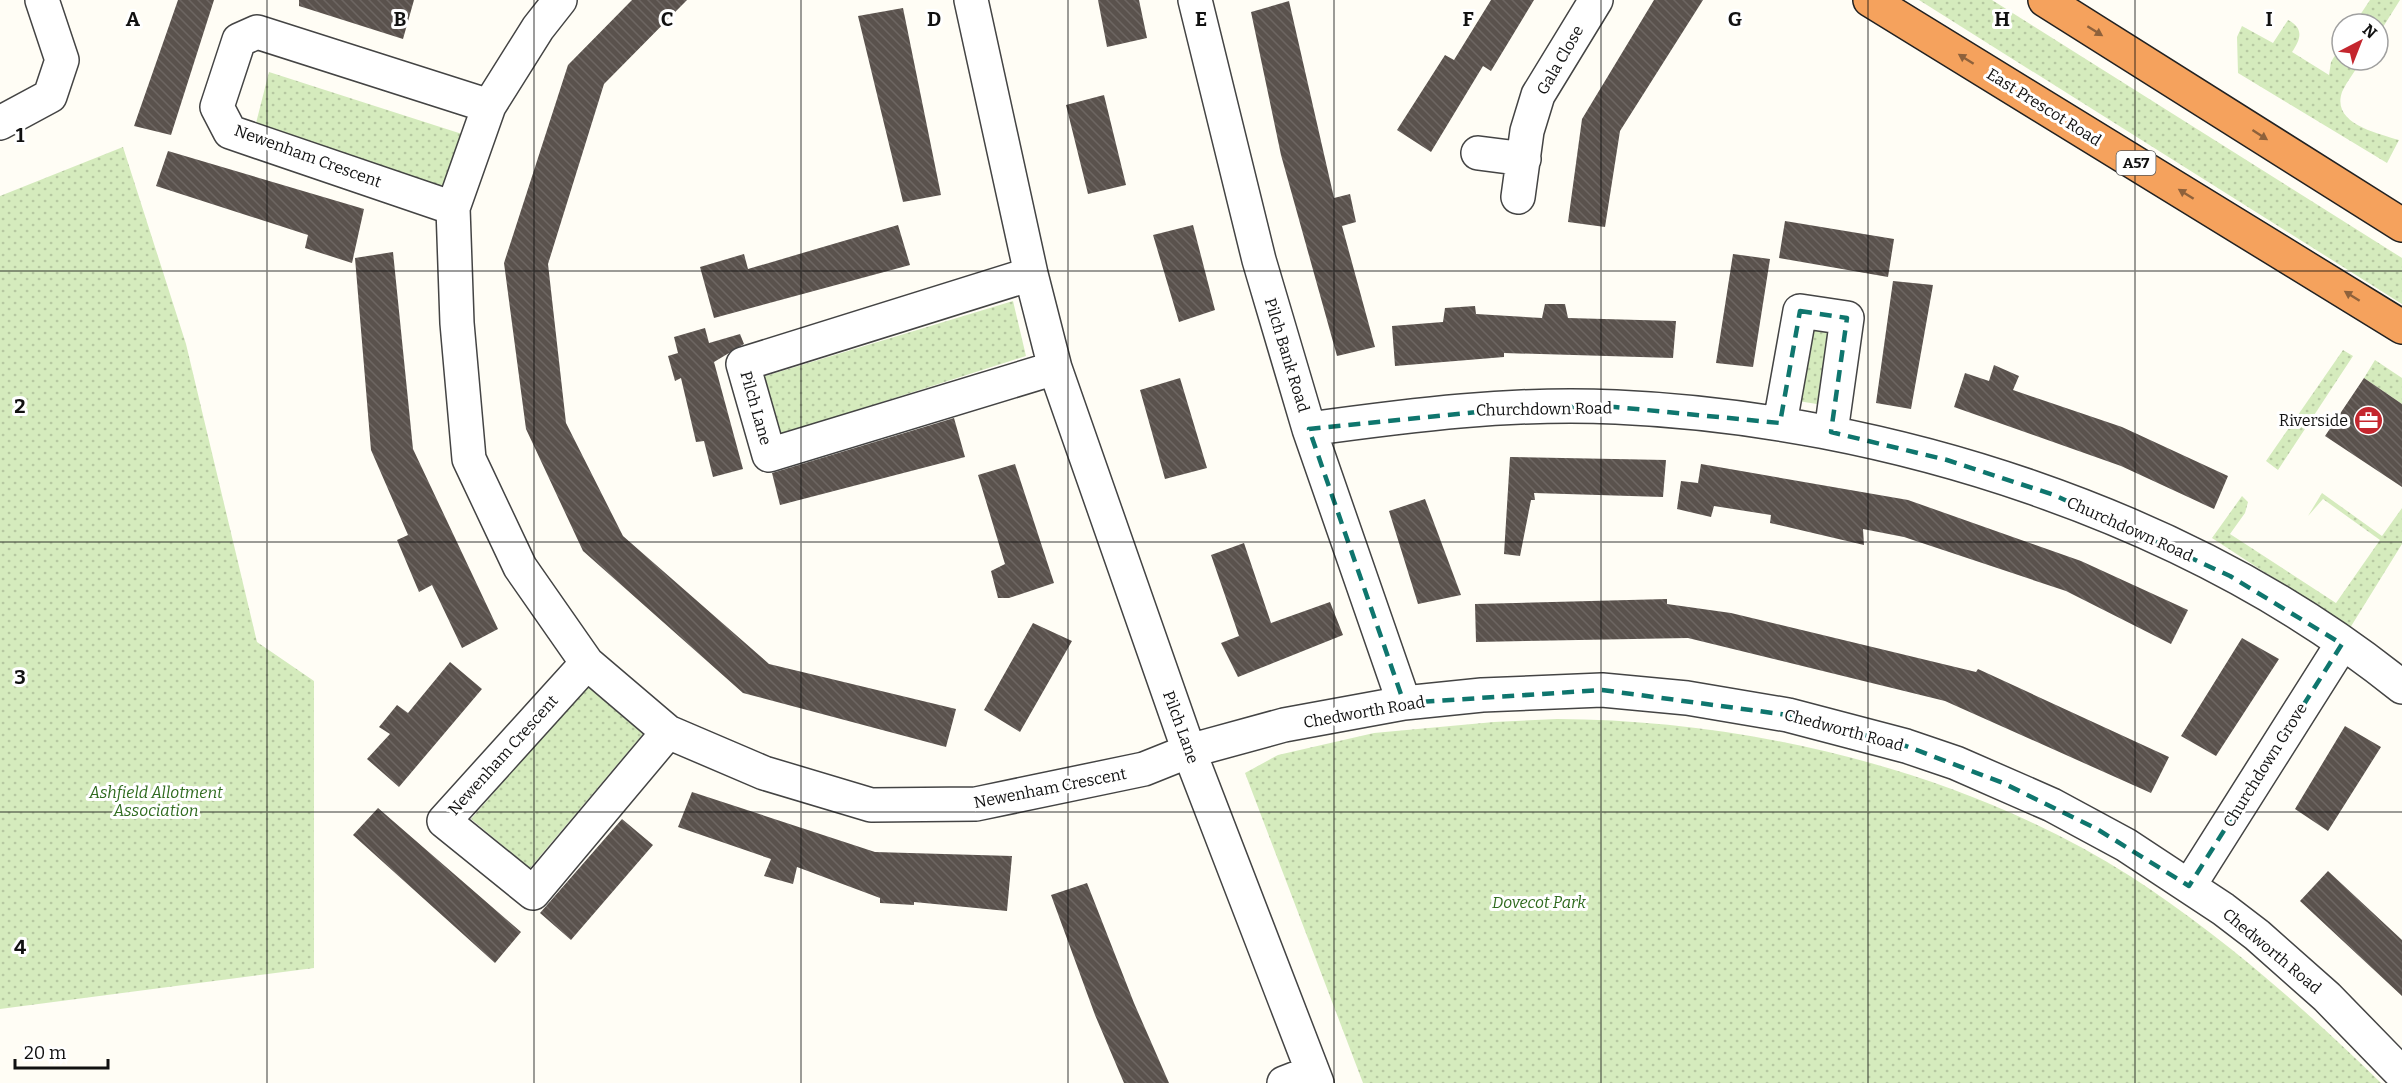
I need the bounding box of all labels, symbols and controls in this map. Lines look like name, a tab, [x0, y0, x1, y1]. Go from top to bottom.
text: A	[126, 7, 141, 31]
text: B	[394, 7, 407, 31]
text: C	[661, 7, 673, 31]
text: D	[927, 7, 941, 31]
text: E	[1195, 7, 1207, 31]
text: F	[1462, 7, 1474, 31]
text: G	[1728, 7, 1742, 31]
text: H	[1994, 7, 2010, 31]
text: I	[2265, 7, 2273, 31]
north arrow	[2330, 12, 2390, 72]
text: N	[2359, 20, 2381, 42]
street label: Gala Close	[1533, 22, 1587, 98]
one-way arrow	[2086, 25, 2102, 37]
one-way arrow	[1958, 53, 1974, 64]
street label: East Prescot Road	[1983, 64, 2105, 150]
street label: Newenham Crescent	[232, 121, 384, 191]
text: 1	[16, 123, 25, 147]
one-way arrow	[2252, 129, 2268, 140]
road number: A57	[2116, 151, 2156, 175]
one-way arrow	[2178, 188, 2194, 199]
one-way arrow	[2344, 290, 2360, 301]
street label: Pilch Bank Road	[1261, 296, 1314, 415]
street label: Pilch Lane	[736, 369, 776, 447]
text: 2	[14, 394, 26, 418]
street label: Churchdown Road	[1476, 398, 1613, 420]
office icon: Riverside	[2353, 404, 2385, 436]
place label: Riverside	[2279, 411, 2348, 430]
street label: Churchdown Road	[2064, 493, 2197, 566]
text: 3	[14, 665, 26, 689]
street label: Pilch Lane	[1159, 688, 1203, 766]
street label: Newenham Crescent	[444, 691, 562, 819]
street label: Chedworth Road	[1302, 692, 1427, 732]
street label: Churchdown Grove	[2219, 699, 2311, 831]
street label: Chedworth Road	[1782, 705, 1906, 755]
street label: Newenham Crescent	[972, 764, 1128, 812]
park label: Ashfield Allotment Association	[88, 783, 223, 820]
park label: Dovecot Park	[1492, 893, 1586, 912]
street label: Chedworth Road	[2219, 904, 2326, 998]
text: 4	[14, 935, 26, 959]
scale bar	[15, 1032, 108, 1070]
text: 20 m	[24, 1042, 66, 1064]

